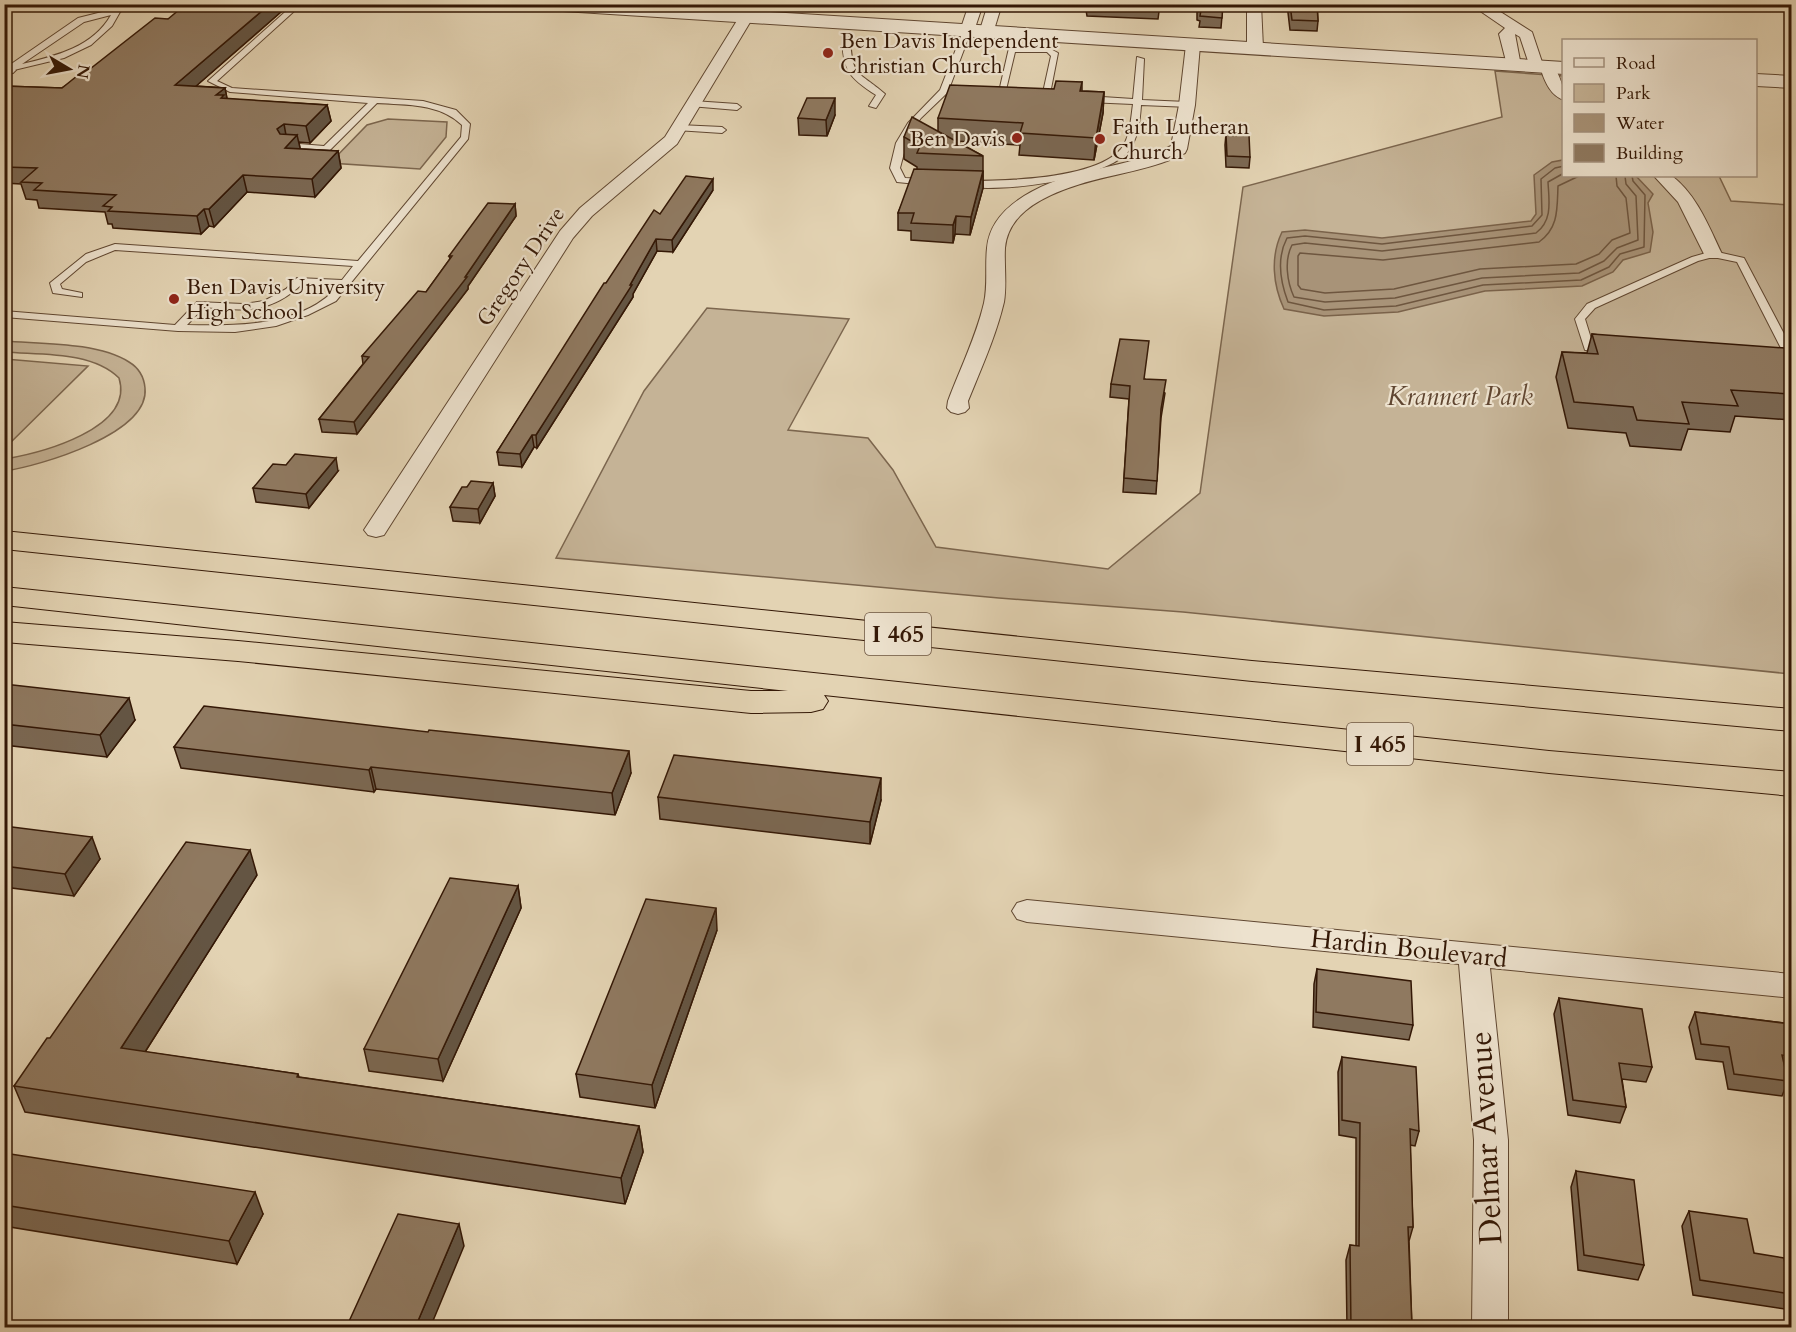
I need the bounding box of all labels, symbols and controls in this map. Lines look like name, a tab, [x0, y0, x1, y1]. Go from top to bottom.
place label: Ben Davis Independent Christian Church	[840, 26, 1058, 81]
north arrow	[39, 39, 99, 99]
legend	[1562, 39, 1757, 177]
marker: Ben Davis Independent Christian Church	[821, 46, 835, 60]
text: Road	[1616, 51, 1656, 76]
text: N	[71, 63, 95, 80]
text: Park	[1616, 81, 1651, 106]
text: Water	[1615, 111, 1665, 136]
place label: Faith Lutheran Church	[1112, 112, 1250, 167]
place label: Ben Davis	[910, 124, 1005, 154]
marker: Ben Davis	[1010, 131, 1024, 145]
marker: Faith Lutheran Church	[1093, 132, 1107, 146]
text: Building	[1616, 141, 1684, 166]
street label: Gregory Drive	[470, 201, 572, 332]
place label: Ben Davis University High School	[186, 272, 386, 327]
marker: Ben Davis University High School	[167, 292, 181, 306]
park label: Krannert Park	[1387, 379, 1533, 414]
road number: I 465	[865, 613, 931, 655]
road number: I 465	[1347, 723, 1413, 765]
street label: Hardin Boulevard	[1309, 921, 1509, 976]
street label: Delmar Avenue	[1458, 1030, 1514, 1246]

